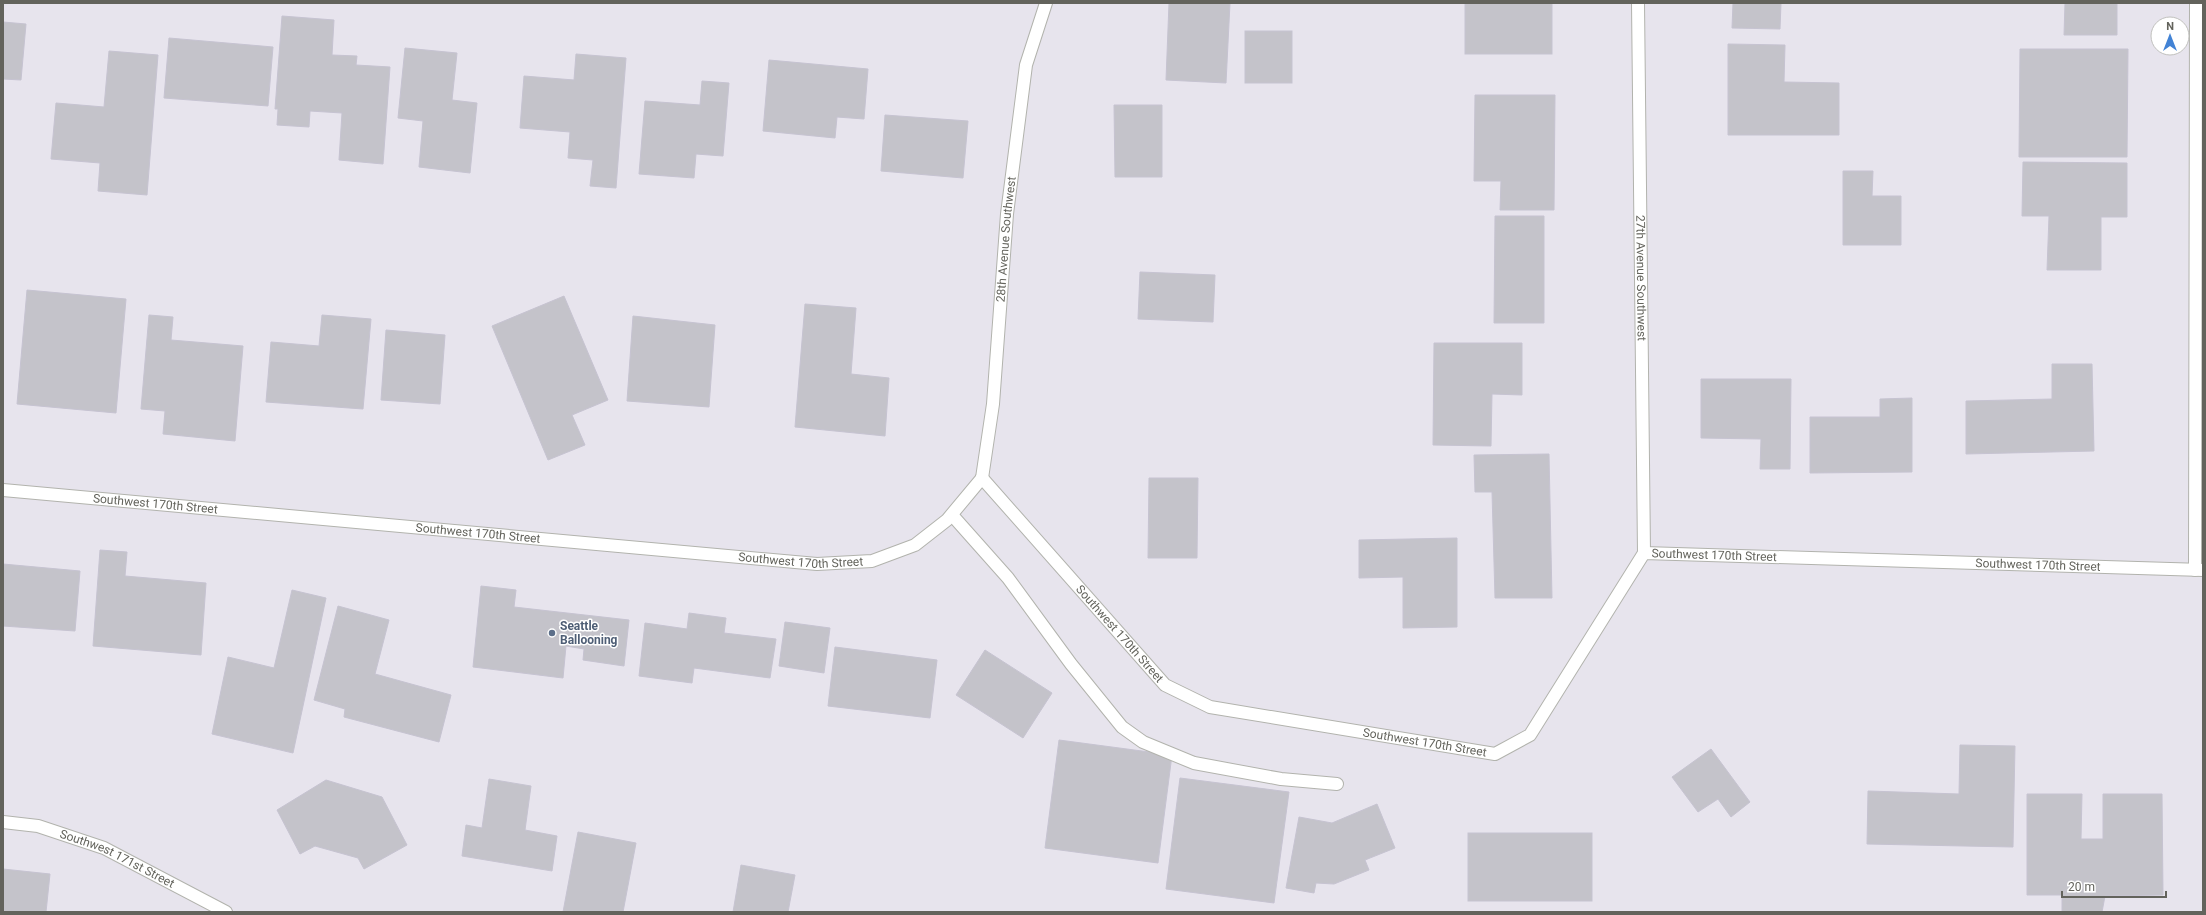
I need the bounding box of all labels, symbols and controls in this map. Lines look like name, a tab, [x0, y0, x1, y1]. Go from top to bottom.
north arrow	[2150, 16, 2190, 56]
text: N	[2166, 20, 2174, 33]
street label: 28th Avenue Southwest	[994, 176, 1019, 303]
street label: 27th Avenue Southwest	[1633, 215, 1649, 341]
street label: Southwest 170th Street	[92, 491, 218, 516]
street label: Southwest 170th Street	[415, 521, 541, 546]
street label: Southwest 170th Street	[1651, 546, 1777, 564]
street label: Southwest 170th Street	[738, 550, 864, 571]
street label: Southwest 170th Street	[1975, 556, 2101, 574]
street label: Southwest 170th Street	[1073, 582, 1167, 685]
place label: Seattle Ballooning	[560, 619, 618, 647]
marker: Seattle Ballooning	[547, 628, 557, 638]
street label: Southwest 170th Street	[1362, 725, 1488, 760]
street label: Southwest 171st Street	[58, 827, 177, 891]
scale bar	[2062, 873, 2166, 899]
text: 20 m	[2068, 880, 2095, 894]

